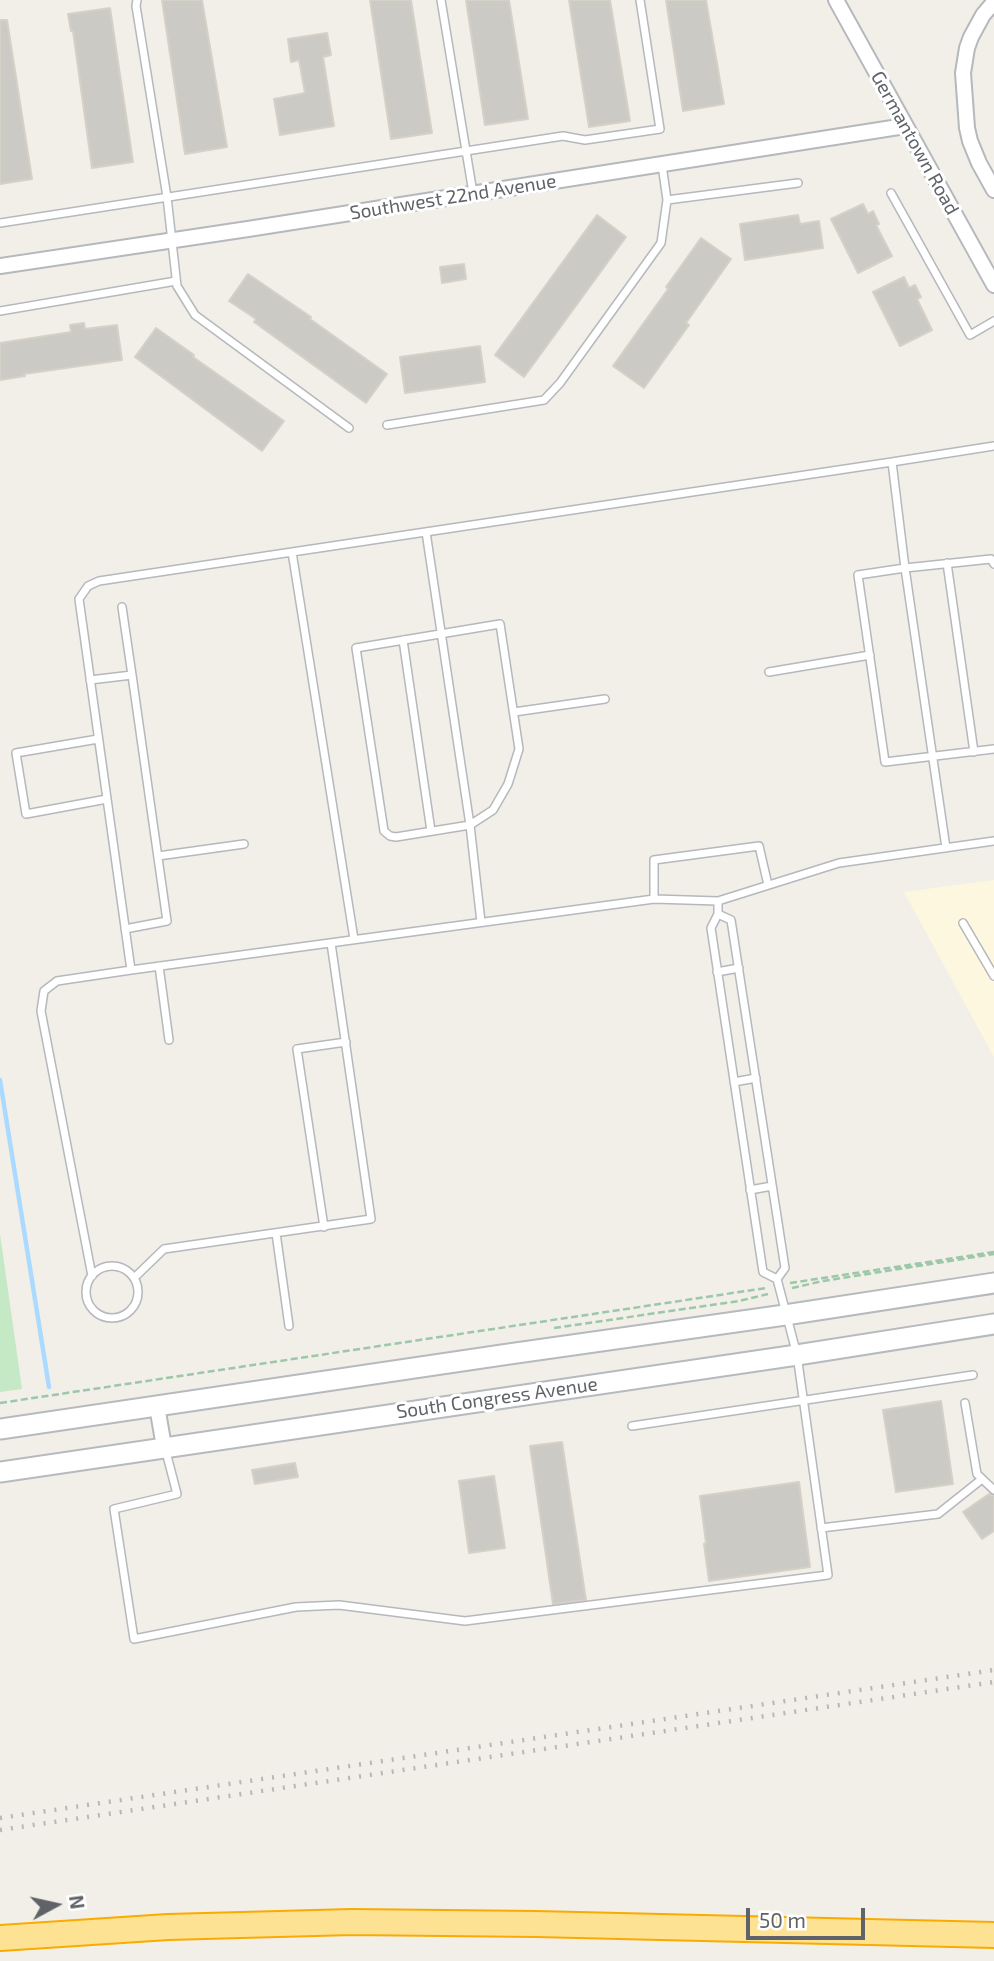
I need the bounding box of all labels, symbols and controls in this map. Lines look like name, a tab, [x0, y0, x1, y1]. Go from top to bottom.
street label: Germantown Road	[866, 67, 964, 219]
street label: Southwest 22nd Avenue	[348, 169, 558, 225]
street label: South Congress Avenue	[395, 1373, 599, 1423]
north arrow	[21, 1870, 91, 1940]
text: N	[65, 1894, 90, 1910]
scale bar	[749, 1895, 868, 1939]
text: 50 m	[759, 1907, 806, 1932]

